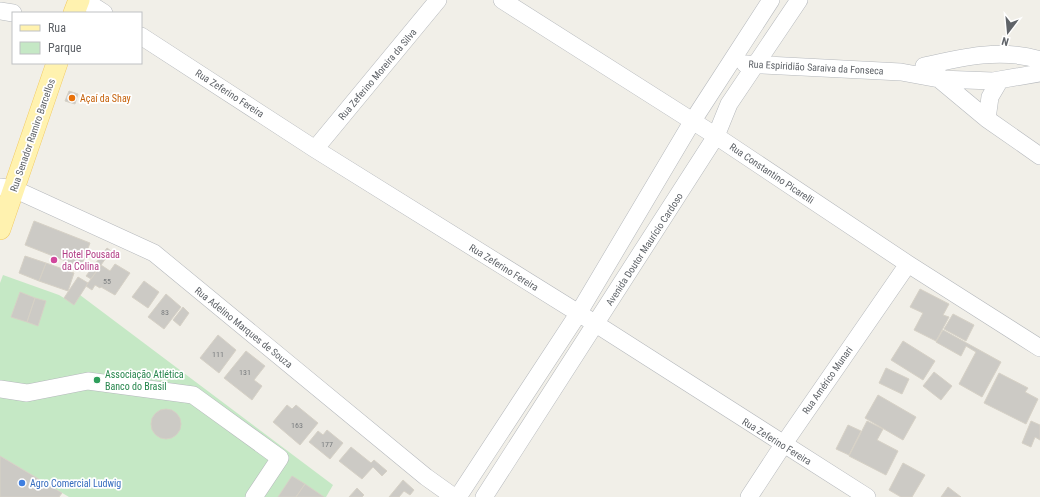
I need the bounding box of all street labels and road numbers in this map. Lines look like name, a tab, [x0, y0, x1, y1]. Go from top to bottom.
street label: Rua Zeferino Moreira da Silva	[336, 26, 419, 122]
street label: Rua Espiridião Saraiva da Fonseca	[748, 58, 884, 77]
street label: Rua Zeferino Fereira	[193, 67, 266, 120]
street label: Rua Senador Ramiro Barcellos	[8, 77, 57, 193]
street label: Rua Constantino Picarelli	[728, 141, 816, 206]
street label: Avenida Doutor Maurício Cardoso	[604, 191, 685, 308]
street label: Rua Zeferino Fereira	[467, 242, 540, 293]
street label: Rua Adelino Marques de Souza	[193, 285, 295, 370]
street label: Rua Américo Munari	[800, 344, 855, 416]
street label: Rua Zeferino Fereira	[740, 416, 813, 467]

